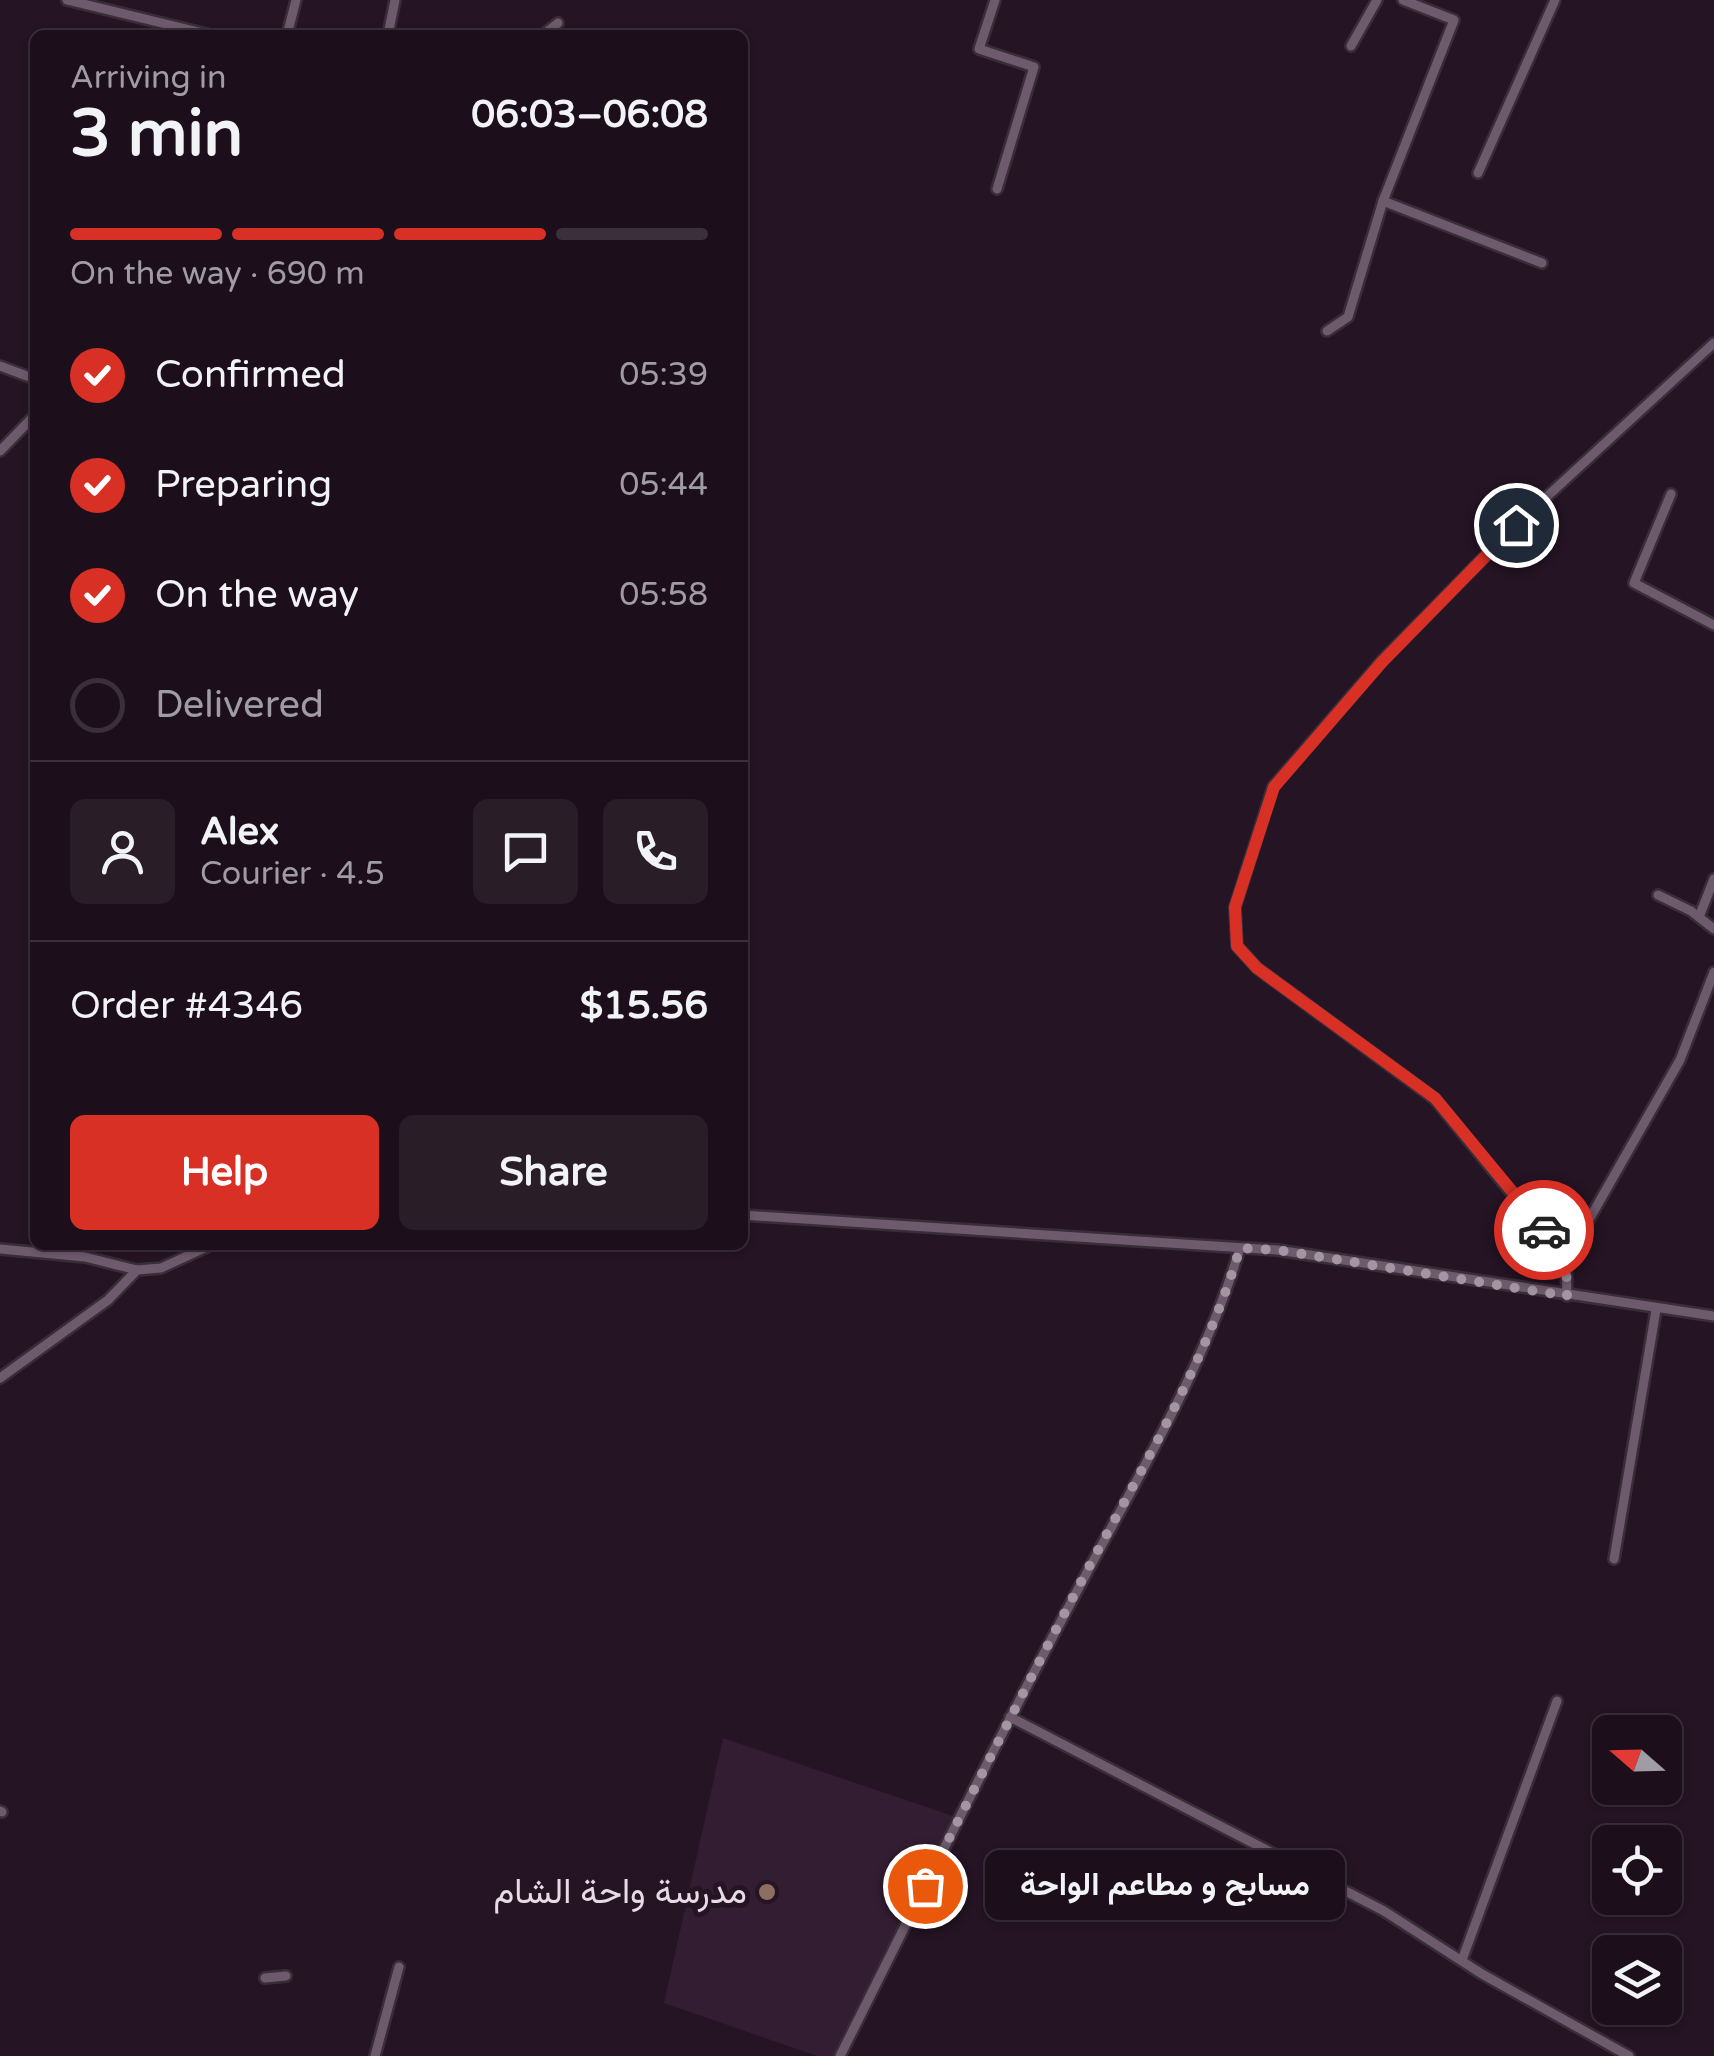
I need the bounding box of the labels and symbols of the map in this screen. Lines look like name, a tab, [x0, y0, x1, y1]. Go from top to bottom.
pin	[1474, 483, 1559, 568]
courier	[1494, 1180, 1594, 1280]
north arrow	[1592, 1715, 1682, 1805]
pin	[883, 1844, 968, 1929]
callout: مسابح و مطاعم الواحة	[985, 1851, 1345, 1921]
place label: مدرسة واحة الشام	[494, 1871, 747, 1914]
marker: مدرسة واحة الشام	[756, 1881, 778, 1903]

